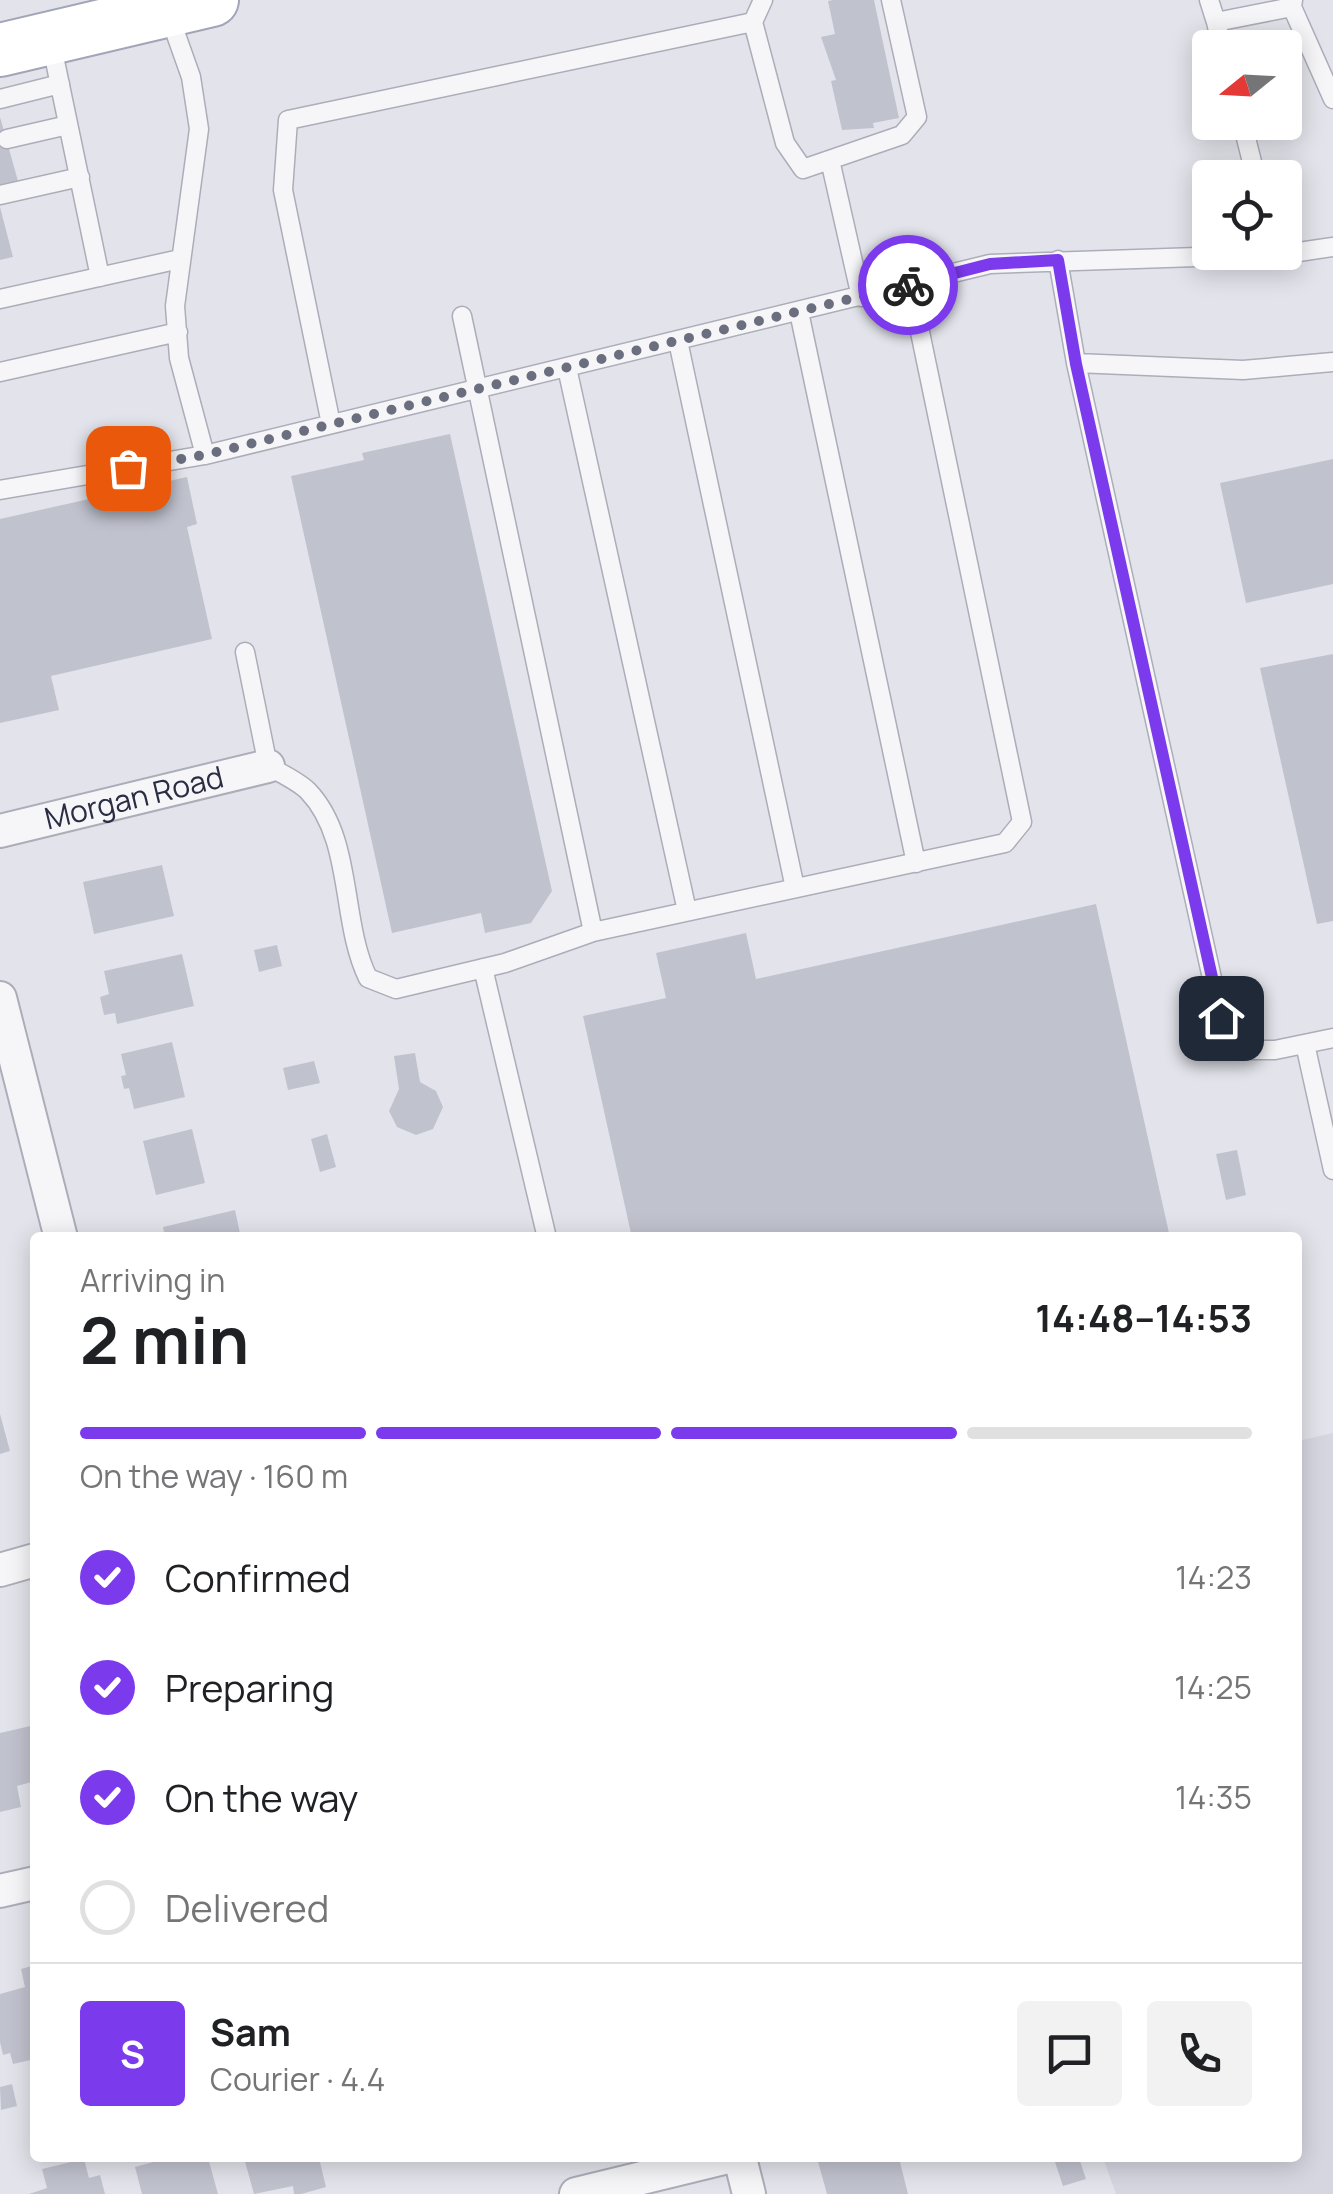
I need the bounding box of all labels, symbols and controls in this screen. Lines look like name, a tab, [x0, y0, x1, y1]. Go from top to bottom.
north arrow	[1192, 30, 1302, 140]
map controls	[1192, 30, 1302, 270]
button: locate	[1192, 160, 1302, 270]
courier	[858, 235, 958, 335]
icon: bike	[881, 258, 936, 313]
pin	[86, 426, 171, 511]
icon: bag	[101, 441, 156, 496]
street label: Morgan Road	[40, 756, 227, 838]
pin	[1179, 976, 1264, 1061]
icon: home	[1194, 991, 1249, 1046]
text: Arriving in	[80, 1258, 225, 1302]
text: 14:48–14:53	[1035, 1291, 1252, 1343]
text: 2 min	[80, 1295, 249, 1384]
text: On the way · 160 m	[80, 1454, 348, 1498]
icon: check	[80, 1550, 135, 1605]
text: Confirmed	[165, 1551, 351, 1603]
text: 14:23	[1175, 1555, 1252, 1599]
icon: check	[80, 1660, 135, 1715]
text: Preparing	[165, 1661, 334, 1713]
text: 14:25	[1174, 1665, 1252, 1709]
icon: check	[80, 1770, 135, 1825]
text: On the way	[165, 1771, 358, 1823]
text: 14:35	[1175, 1775, 1252, 1819]
text: Delivered	[165, 1881, 329, 1933]
button: chat	[1017, 2001, 1122, 2106]
button: phone	[1147, 2001, 1252, 2106]
text: Sam	[210, 2005, 291, 2057]
text: S	[120, 2027, 145, 2079]
text: Courier · 4.4	[210, 2057, 385, 2101]

